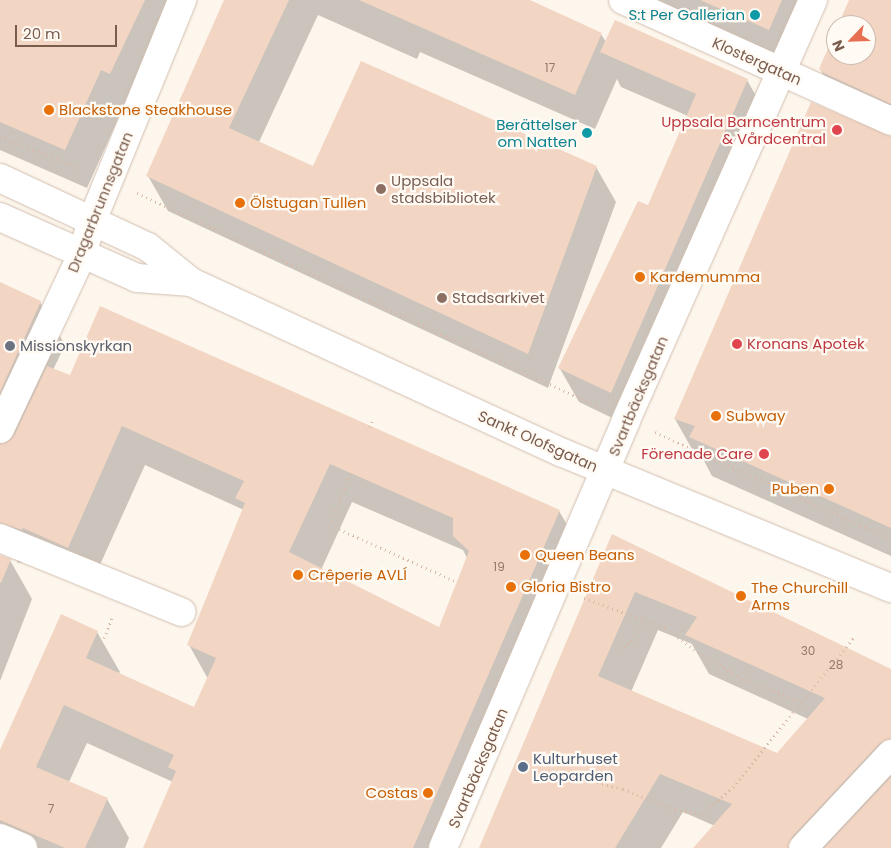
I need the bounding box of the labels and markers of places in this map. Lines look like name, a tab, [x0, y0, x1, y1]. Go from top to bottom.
place label: S:t Per Gallerian	[628, 6, 745, 24]
marker: S:t Per Gallerian	[749, 9, 761, 21]
place label: Blackstone Steakhouse	[59, 101, 232, 119]
marker: Blackstone Steakhouse	[43, 104, 55, 116]
place label: Uppsala Barncentrum & Vårdcentral	[661, 112, 826, 147]
place label: Berättelser om Natten	[496, 115, 577, 150]
marker: Uppsala Barncentrum & Vårdcentral	[830, 123, 844, 137]
marker: Berättelser om Natten	[581, 127, 593, 139]
place label: Uppsala stadsbibliotek	[391, 171, 496, 206]
marker: Uppsala stadsbibliotek	[375, 183, 387, 195]
place label: Ölstugan Tullen	[250, 194, 366, 212]
marker: Ölstugan Tullen	[234, 197, 246, 209]
place label: Kardemumma	[650, 268, 760, 286]
marker: Kardemumma	[634, 271, 646, 283]
place label: Stadsarkivet	[452, 289, 545, 307]
marker: Stadsarkivet	[436, 292, 448, 304]
place label: Kronans Apotek	[747, 335, 865, 353]
place label: Missionskyrkan	[20, 337, 132, 355]
marker: Kronans Apotek	[731, 338, 743, 350]
marker: Missionskyrkan	[4, 340, 16, 352]
place label: Subway	[726, 407, 785, 425]
marker: Subway	[710, 410, 722, 422]
place label: Förenade Care	[641, 445, 753, 463]
marker: Förenade Care	[757, 447, 771, 461]
place label: Puben	[772, 480, 819, 498]
marker: Puben	[823, 483, 835, 495]
place label: Queen Beans	[535, 546, 635, 564]
marker: Queen Beans	[519, 549, 531, 561]
place label: Crêperie AVLÍ	[308, 566, 407, 584]
marker: Crêperie AVLÍ	[292, 569, 304, 581]
place label: Gloria Bistro	[521, 578, 611, 596]
place label: The Churchill Arms	[751, 578, 848, 613]
marker: Gloria Bistro	[505, 581, 517, 593]
marker: The Churchill Arms	[735, 590, 747, 602]
place label: Kulturhuset Leoparden	[533, 749, 618, 784]
marker: Kulturhuset Leoparden	[517, 761, 529, 773]
place label: Costas	[366, 784, 418, 802]
marker: Costas	[422, 787, 434, 799]

